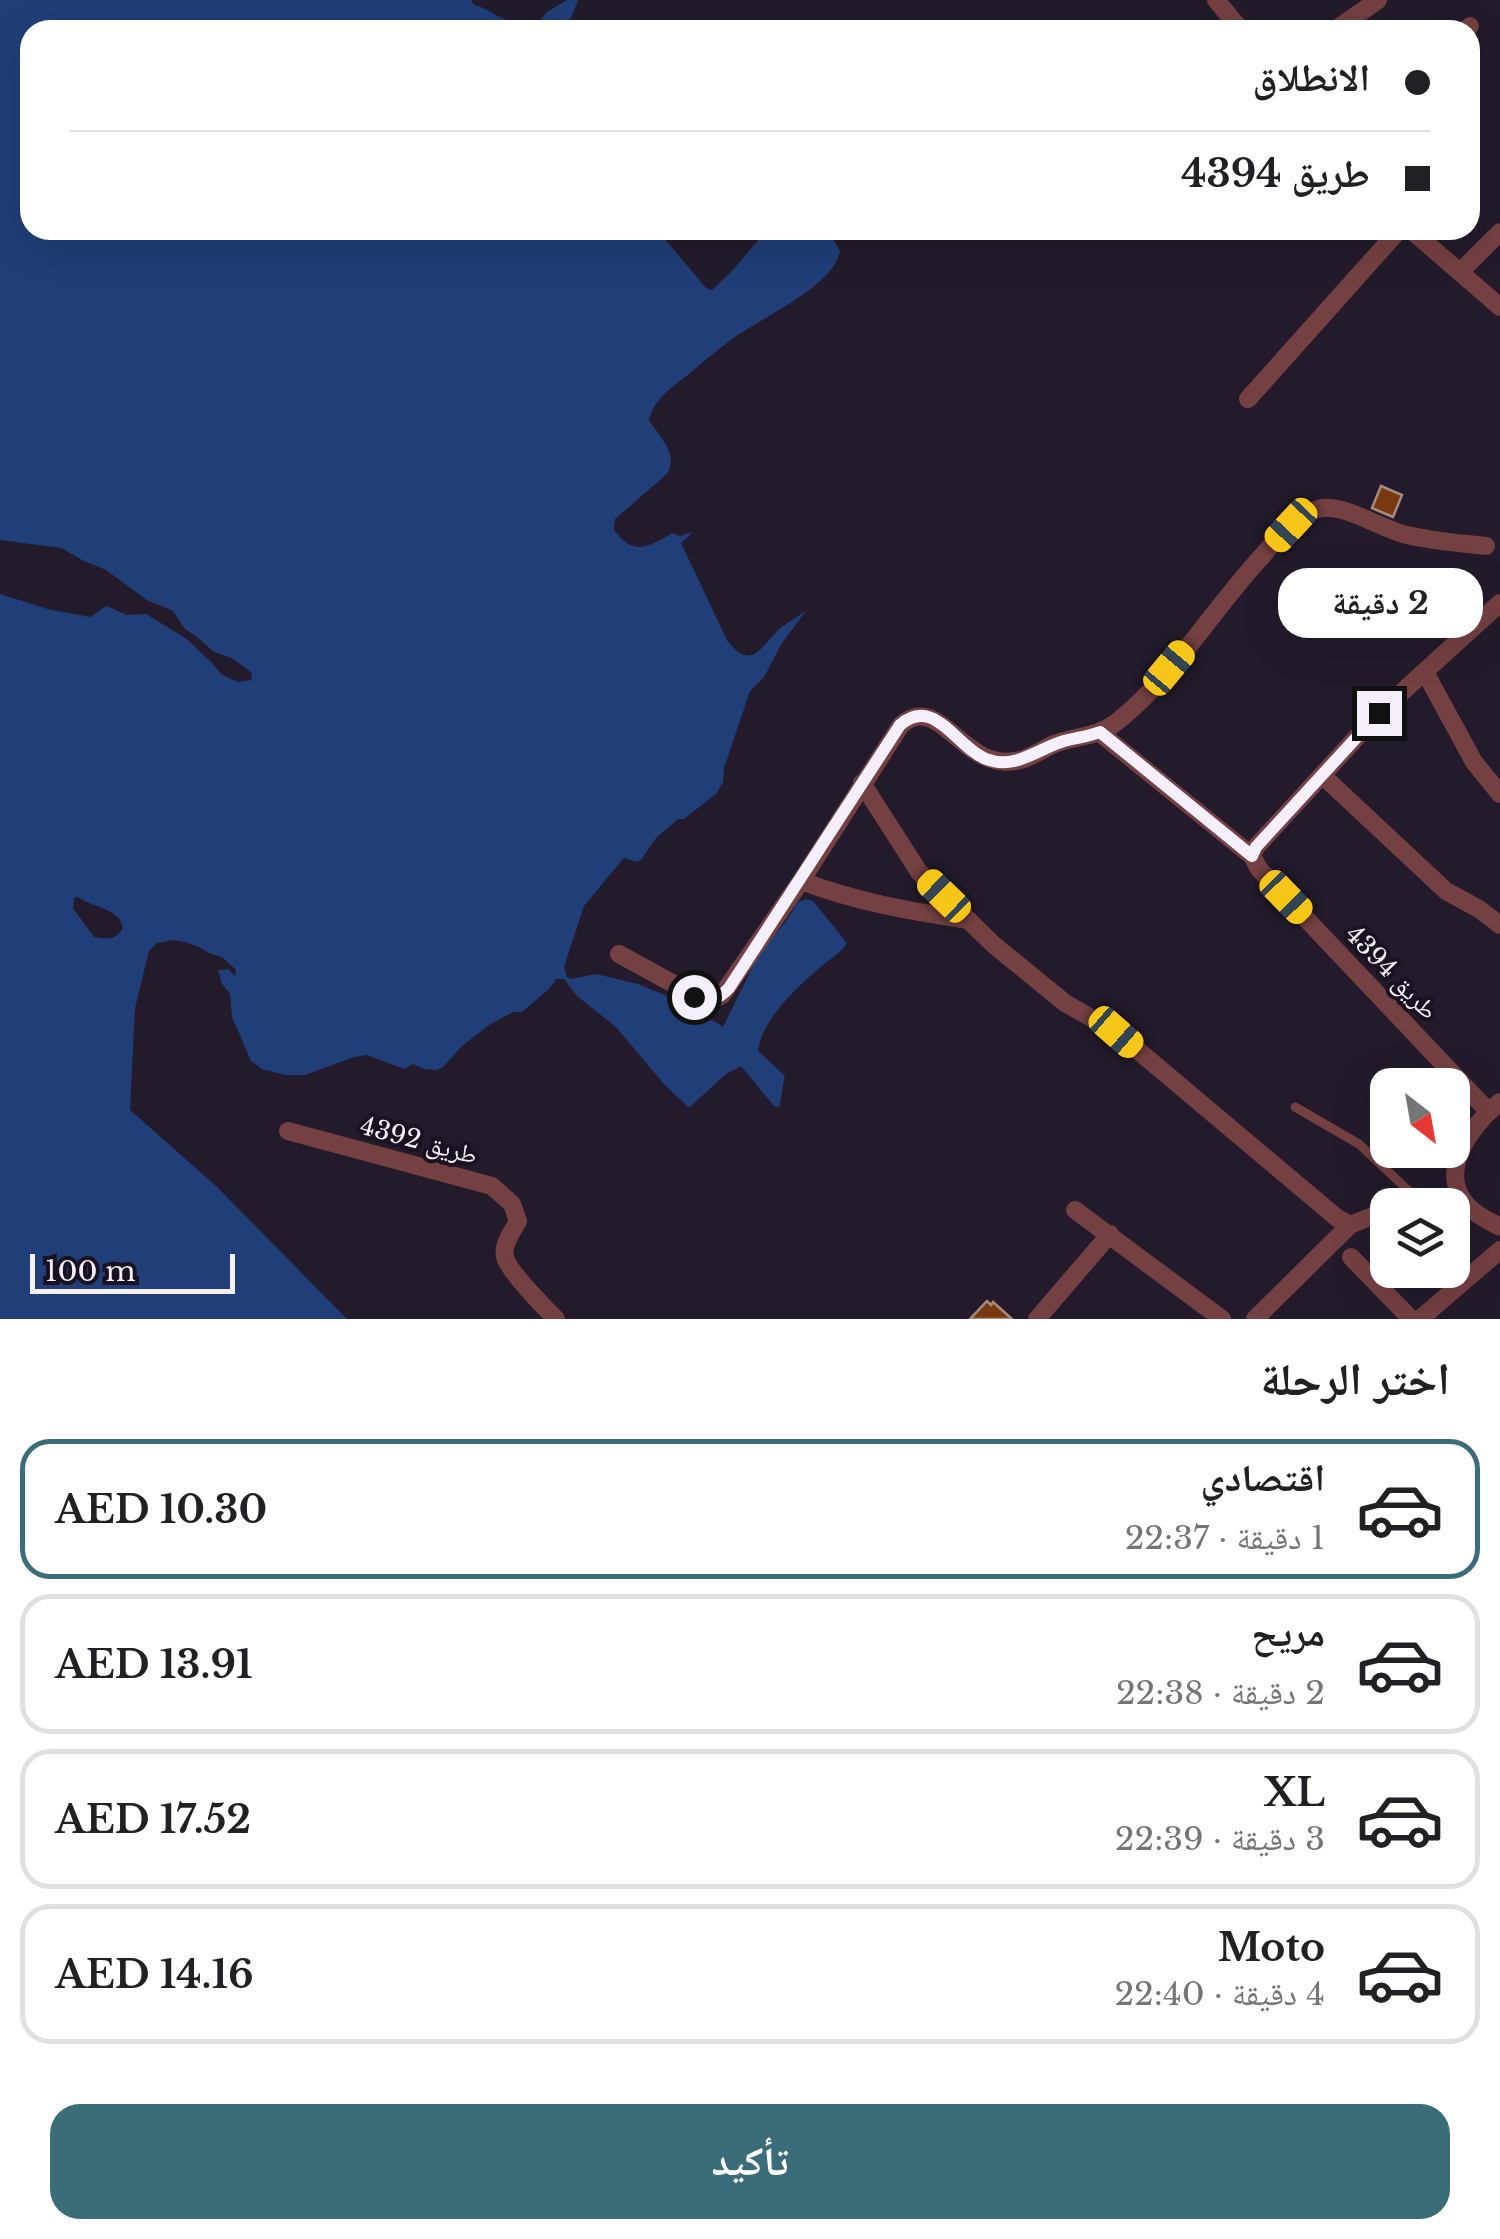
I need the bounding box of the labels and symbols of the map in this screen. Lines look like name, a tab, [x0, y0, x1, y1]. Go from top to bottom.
car	[1260, 493, 1322, 557]
callout: 2 دقيقة	[1276, 568, 1482, 638]
car	[1138, 635, 1200, 701]
route end	[1357, 691, 1402, 736]
car	[912, 864, 976, 928]
car	[1254, 865, 1318, 929]
street label: طريق 4394	[1339, 919, 1444, 1026]
route start	[672, 975, 717, 1020]
car	[1084, 1001, 1148, 1063]
north arrow	[1370, 1068, 1470, 1168]
street label: طريق 4392	[357, 1110, 481, 1171]
scale bar	[30, 1249, 235, 1294]

